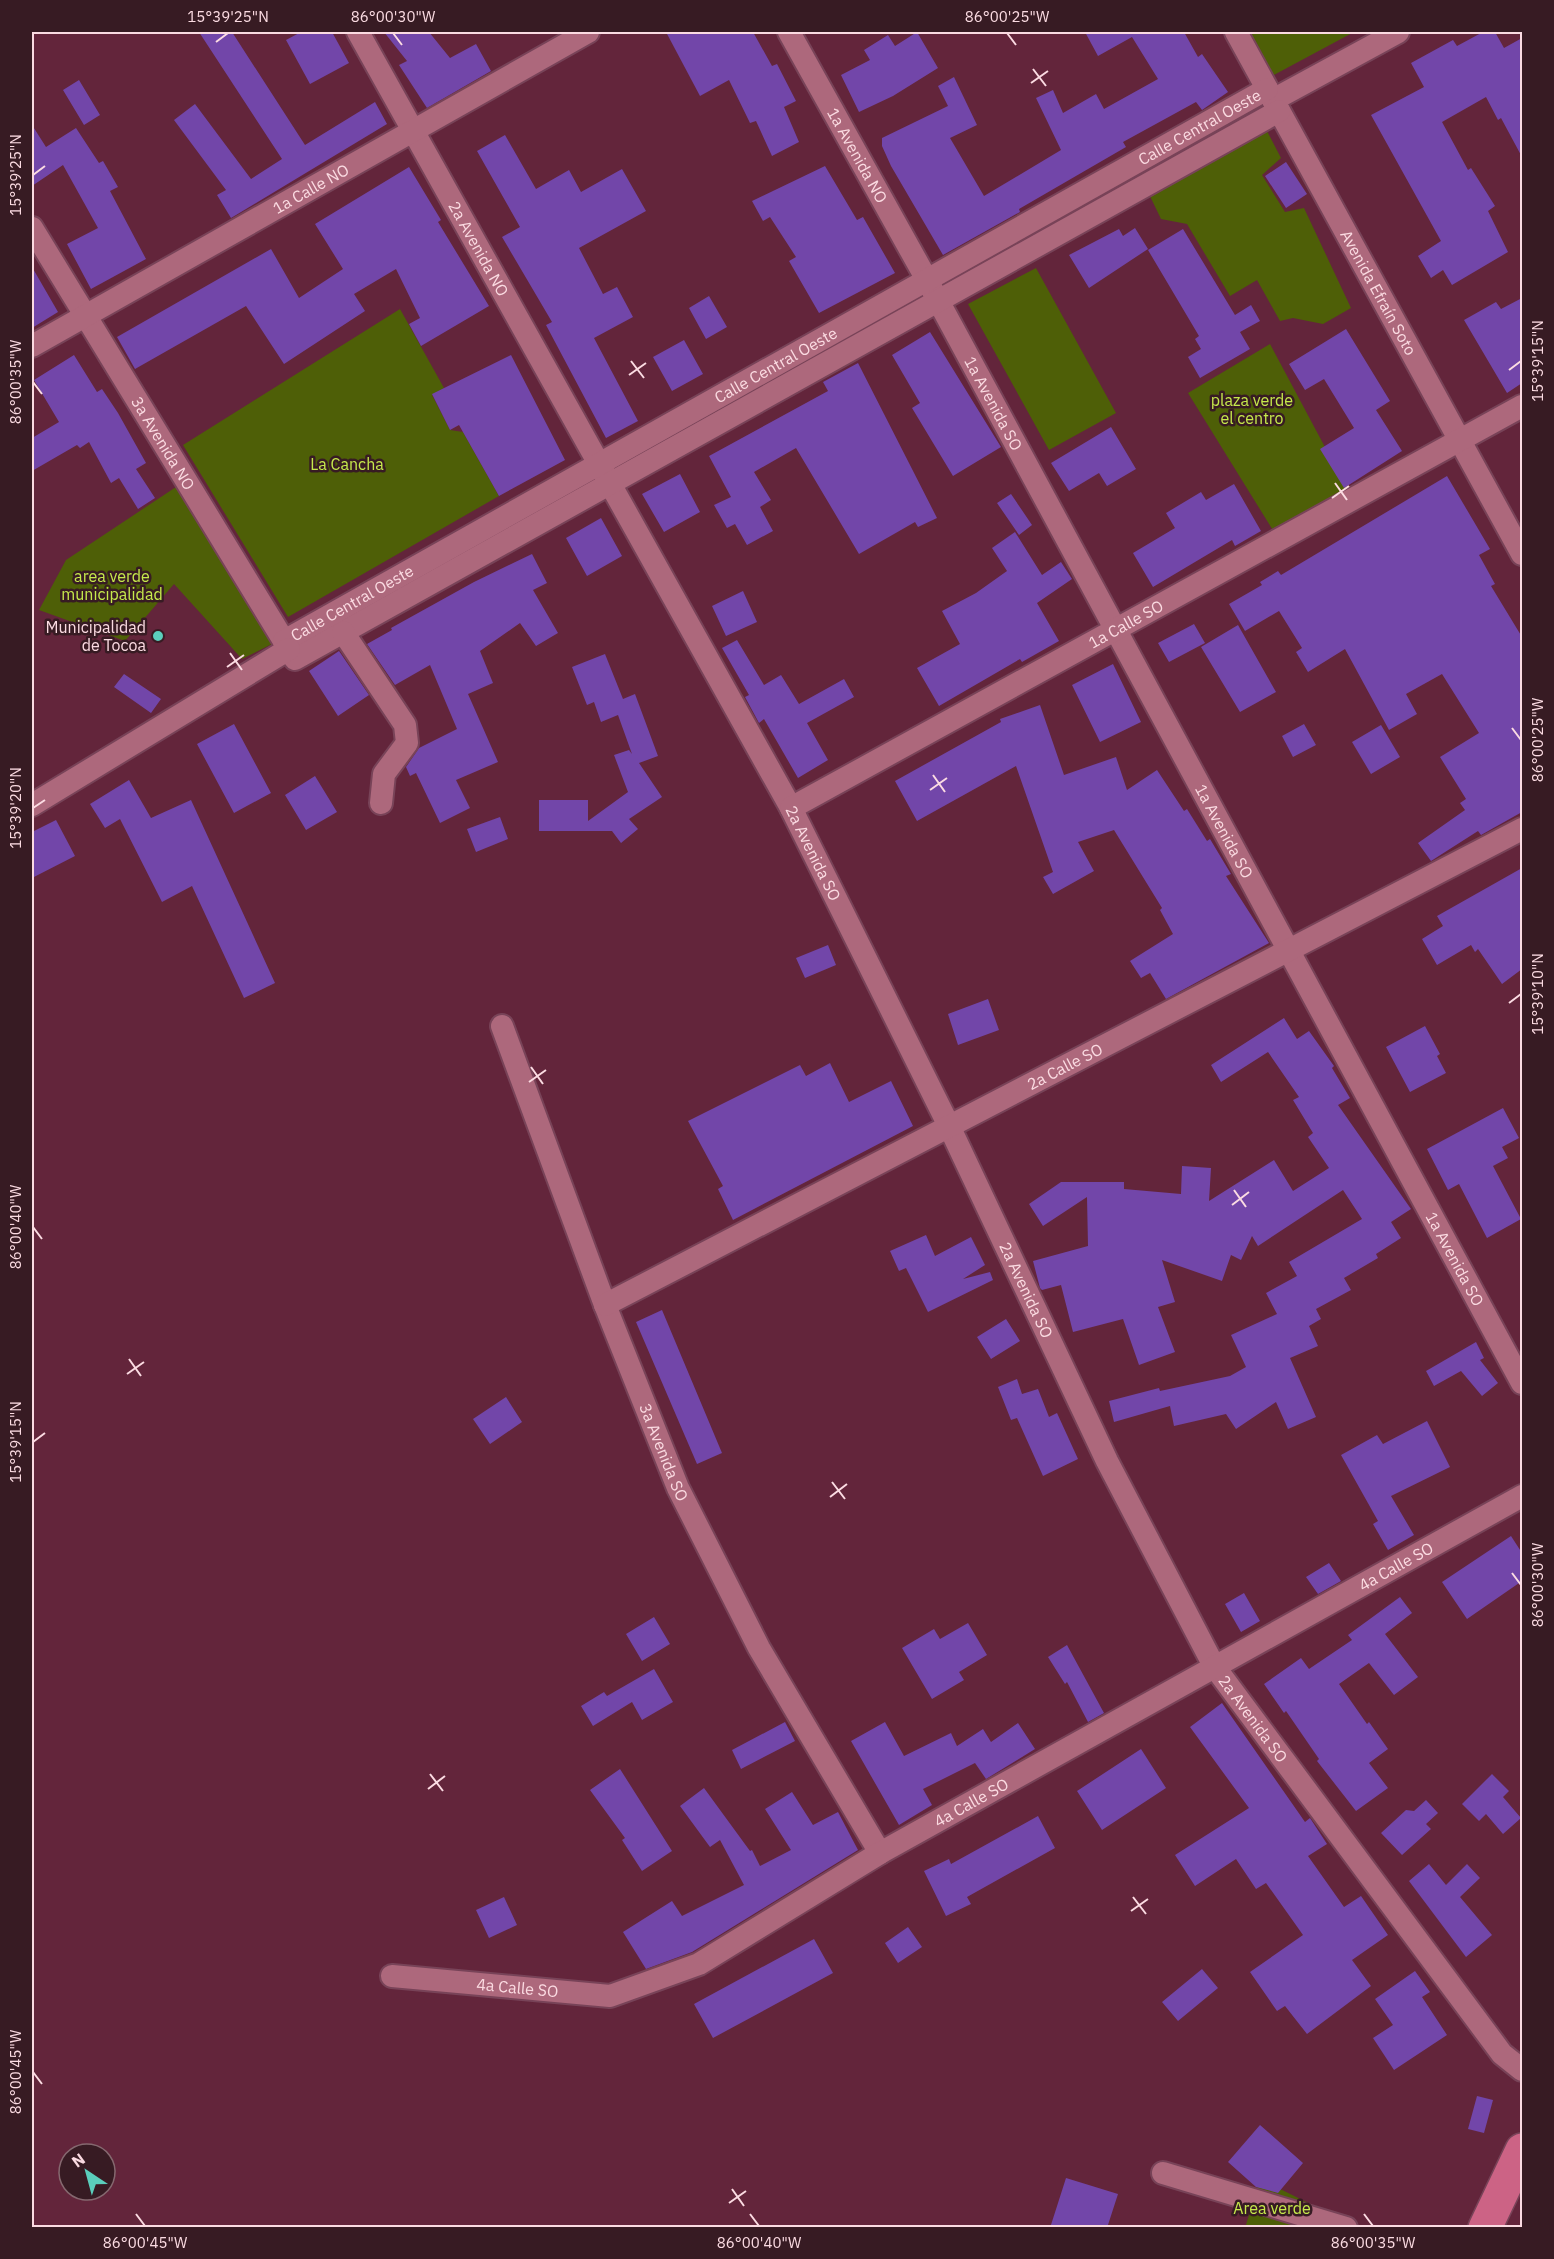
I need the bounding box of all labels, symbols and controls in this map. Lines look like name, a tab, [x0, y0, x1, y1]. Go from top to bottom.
text: 15°39'25"N	[187, 7, 269, 26]
text: 86°00'30"W	[351, 7, 436, 26]
text: 86°00'25"W	[965, 7, 1050, 26]
street label: Calle Central Oeste	[1135, 84, 1265, 169]
street label: 1a Avenida NO	[823, 104, 892, 206]
text: 15°39'25"N	[6, 134, 25, 216]
street label: 1a Calle NO	[269, 159, 352, 218]
street label: 2a Avenida NO	[444, 198, 513, 300]
street label: Avenida Efraín Soto	[1336, 226, 1421, 359]
text: 15°39'15"N	[1528, 320, 1547, 402]
street label: Calle Central Oeste	[711, 322, 841, 407]
text: 86°00'35"W	[6, 339, 25, 424]
street label: 1a Avenida SO	[960, 353, 1027, 454]
park label: plaza verde el centro	[1211, 390, 1293, 428]
street label: 3a Avenida NO	[127, 393, 199, 493]
park label: La Cancha	[310, 454, 384, 474]
street label: Calle Central Oeste	[287, 560, 417, 645]
park label: area verde municipalidad	[61, 566, 163, 604]
street label: 1a Calle SO	[1085, 595, 1167, 653]
place label: Municipalidad de Tocoa	[46, 617, 146, 655]
marker: Municipalidad de Tocoa	[151, 629, 165, 643]
text: 86°00'25"W	[1528, 697, 1547, 782]
text: 15°39'20"N	[6, 767, 25, 849]
street label: 1a Avenida SO	[1191, 781, 1258, 882]
street label: 2a Avenida SO	[781, 802, 845, 904]
text: 15°39'10"N	[1528, 953, 1547, 1035]
street label: 2a Calle SO	[1024, 1039, 1106, 1094]
text: 86°00'40"W	[6, 1184, 25, 1269]
street label: 1a Avenida SO	[1422, 1208, 1488, 1309]
street label: 2a Avenida SO	[995, 1239, 1058, 1341]
street label: 3a Avenida SO	[635, 1400, 693, 1505]
text: 15°39'15"N	[6, 1401, 25, 1483]
street label: 4a Calle SO	[1355, 1537, 1437, 1595]
text: 86°00'30"W	[1528, 1542, 1547, 1627]
street label: 2a Avenida SO	[1214, 1671, 1292, 1766]
street label: 4a Calle SO	[930, 1774, 1012, 1831]
street label: 4a Calle SO	[476, 1974, 559, 2001]
text: 86°00'45"W	[6, 2029, 25, 2114]
north arrow	[57, 2142, 117, 2202]
text: N	[68, 2148, 89, 2171]
park label: Area verde	[1233, 2198, 1311, 2218]
text: 86°00'45"W	[103, 2233, 188, 2252]
text: 86°00'40"W	[717, 2233, 802, 2252]
text: 86°00'35"W	[1331, 2233, 1416, 2252]

